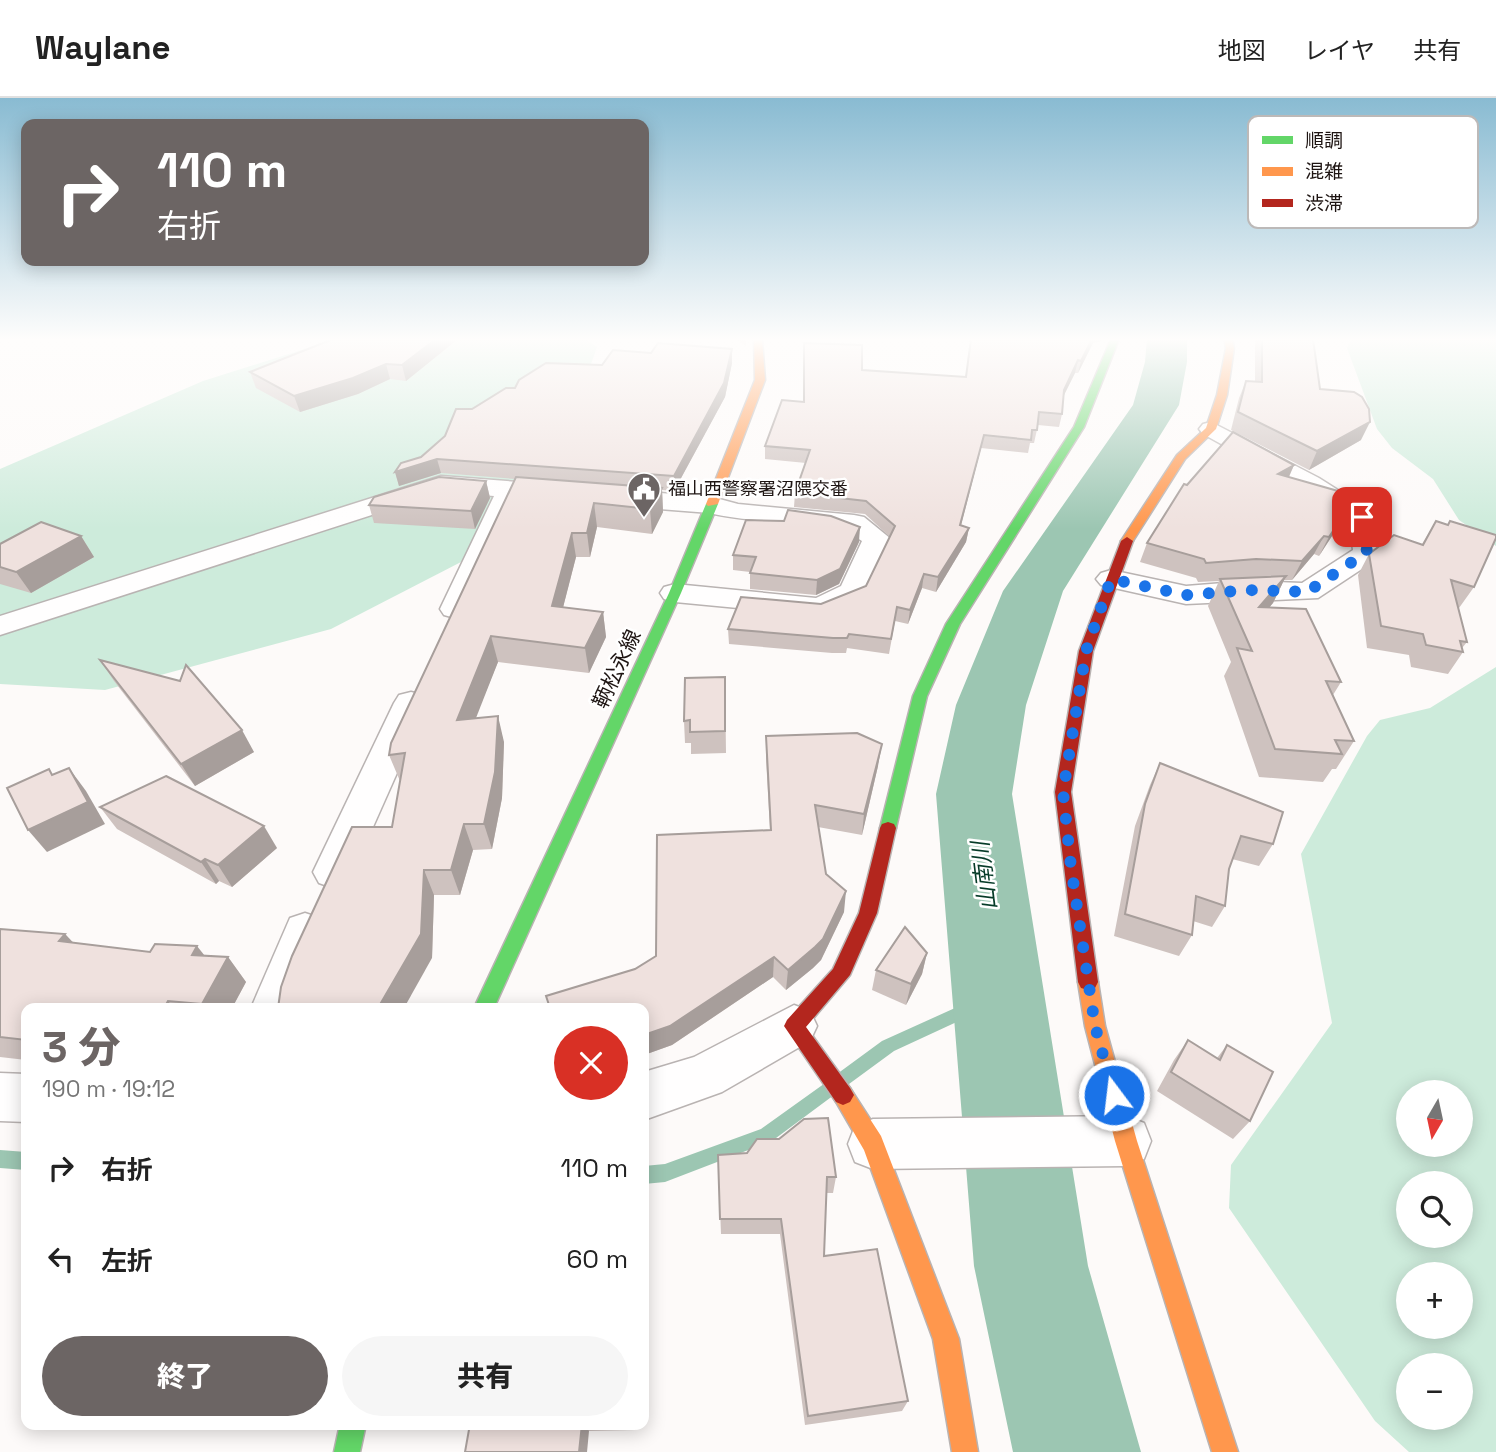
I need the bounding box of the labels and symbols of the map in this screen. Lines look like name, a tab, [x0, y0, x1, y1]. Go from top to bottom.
legend	[1248, 116, 1478, 228]
text: 順調	[1305, 128, 1343, 153]
text: 混雑	[1305, 159, 1343, 184]
text: 渋滞	[1305, 191, 1343, 216]
public building icon: 福山西警察署沼隈交番	[625, 470, 663, 519]
place label: 福山西警察署沼隈交番	[668, 477, 848, 500]
pin	[1332, 487, 1392, 547]
street label: 鞆松永線	[587, 625, 647, 713]
water label: 山南川	[965, 837, 1003, 912]
position arrow	[1077, 1058, 1151, 1132]
north arrow	[1396, 1080, 1474, 1157]

